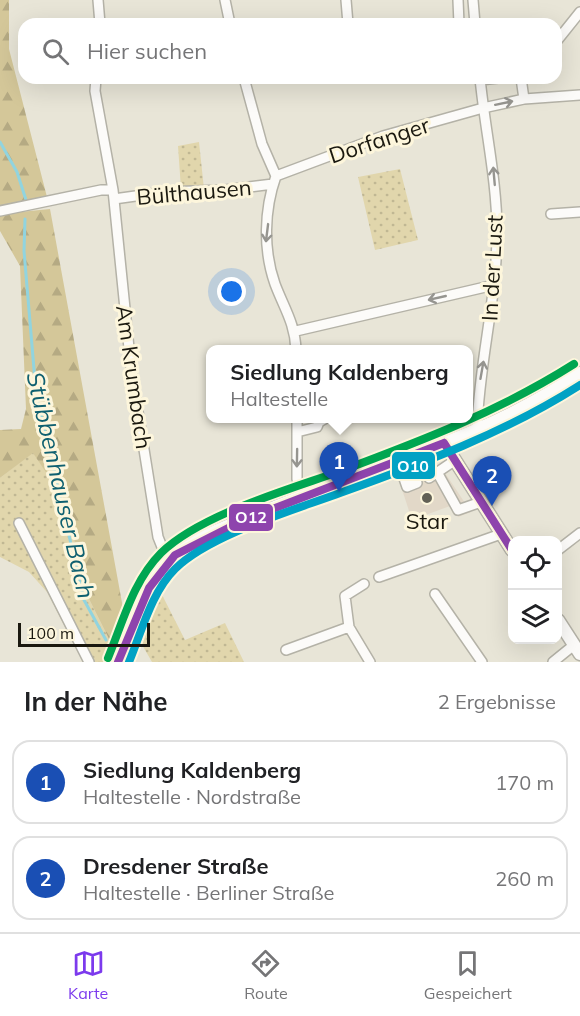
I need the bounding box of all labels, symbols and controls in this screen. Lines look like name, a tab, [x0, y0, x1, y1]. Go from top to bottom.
search box	[18, 18, 562, 84]
icon: search	[39, 35, 72, 68]
text: Hier suchen	[87, 37, 207, 65]
one-way arrow	[494, 97, 513, 108]
street label: Dorfanger	[325, 111, 433, 169]
one-way arrow	[488, 167, 499, 187]
street label: Bülthausen	[135, 173, 253, 211]
street label: In der Lust	[475, 214, 509, 322]
one-way arrow	[261, 223, 272, 242]
your location	[217, 277, 246, 306]
one-way arrow	[427, 293, 447, 304]
street label: Am Krumbach	[110, 303, 158, 451]
popup	[206, 345, 473, 423]
text: Siedlung Kaldenberg	[230, 358, 449, 386]
one-way arrow	[477, 361, 488, 380]
water label: Stübbenhauser Bach	[20, 369, 102, 601]
text: Haltestelle	[230, 386, 328, 411]
pin: 1	[320, 442, 358, 492]
one-way arrow	[291, 447, 303, 467]
line badge: O10	[391, 451, 436, 480]
text: O10	[397, 456, 429, 476]
pin: 2	[472, 456, 512, 506]
marker: Star	[420, 491, 434, 505]
line badge: O12	[228, 503, 274, 532]
text: O12	[235, 507, 267, 527]
place label: Star	[406, 507, 448, 535]
map controls	[508, 536, 562, 644]
button: locate	[508, 536, 562, 590]
button: layers	[508, 590, 562, 644]
scale bar	[18, 620, 150, 648]
text: 100 m	[27, 623, 74, 643]
text: In der Nähe	[24, 685, 168, 718]
text: 2 Ergebnisse	[438, 689, 556, 714]
text: Siedlung Kaldenberg	[83, 756, 301, 784]
text: 1	[40, 770, 52, 795]
text: 170 m	[495, 770, 554, 795]
text: Haltestelle · Nordstraße	[83, 784, 301, 809]
text: Dresdener Straße	[83, 852, 268, 880]
text: 2	[40, 866, 52, 891]
text: 260 m	[495, 866, 554, 891]
text: Haltestelle · Berliner Straße	[83, 880, 334, 905]
tab: Karte	[68, 947, 108, 1003]
tab: Route	[244, 947, 288, 1003]
tab: Gespeichert	[424, 947, 512, 1003]

